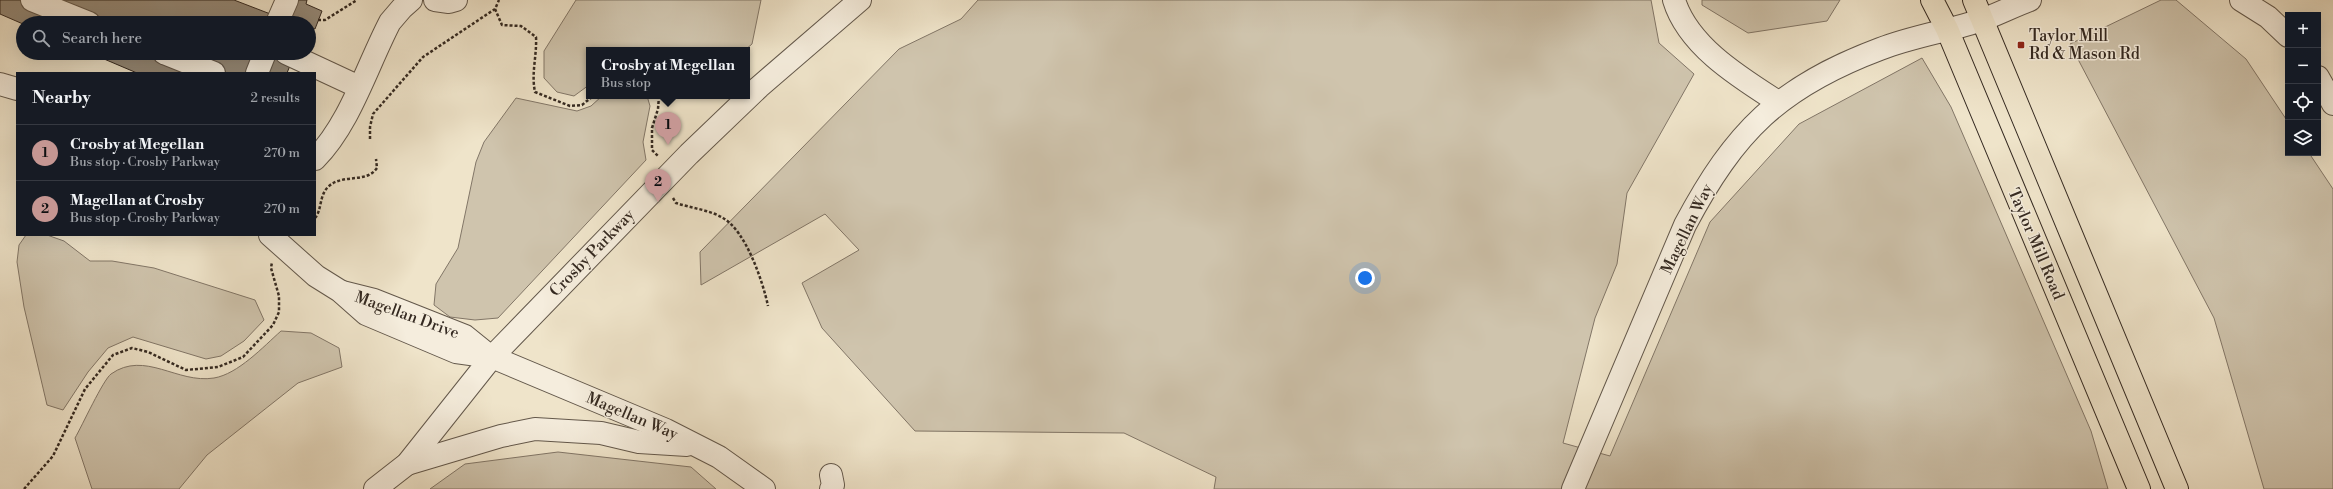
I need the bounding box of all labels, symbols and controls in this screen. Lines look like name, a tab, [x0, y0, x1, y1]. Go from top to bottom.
map controls	[2285, 12, 2321, 156]
button: +	[2285, 12, 2321, 48]
search box	[16, 16, 316, 60]
place label: Taylor Mill Rd & Mason Rd	[2029, 26, 2140, 64]
icon: search	[30, 27, 52, 49]
text: Search here	[62, 29, 142, 48]
marker: Taylor Mill Rd & Mason Rd	[2016, 40, 2026, 50]
popup	[586, 47, 750, 99]
button: −	[2285, 48, 2321, 84]
text: Crosby at Megellan	[601, 56, 735, 75]
text: Bus stop	[601, 75, 651, 91]
button: locate	[2285, 84, 2321, 120]
text: Nearby	[32, 87, 91, 109]
text: 2 results	[251, 90, 300, 106]
pin: 1	[655, 112, 681, 145]
button: layers	[2285, 120, 2321, 156]
text: Crosby at Megellan	[70, 135, 204, 154]
text: 1	[42, 145, 48, 161]
text: 270 m	[264, 145, 300, 161]
text: Bus stop · Crosby Parkway	[70, 154, 220, 170]
pin: 2	[645, 169, 671, 202]
street label: Magellan Way	[1657, 180, 1718, 277]
street label: Taylor Mill Road	[2003, 185, 2069, 303]
text: Magellan at Crosby	[70, 191, 204, 210]
text: 2	[41, 201, 49, 217]
text: 270 m	[264, 201, 300, 217]
street label: Crosby Parkway	[545, 205, 639, 301]
text: Bus stop · Crosby Parkway	[70, 210, 220, 226]
your location	[1355, 268, 1375, 288]
street label: Magellan Drive	[352, 287, 462, 343]
street label: Magellan Way	[583, 388, 681, 444]

